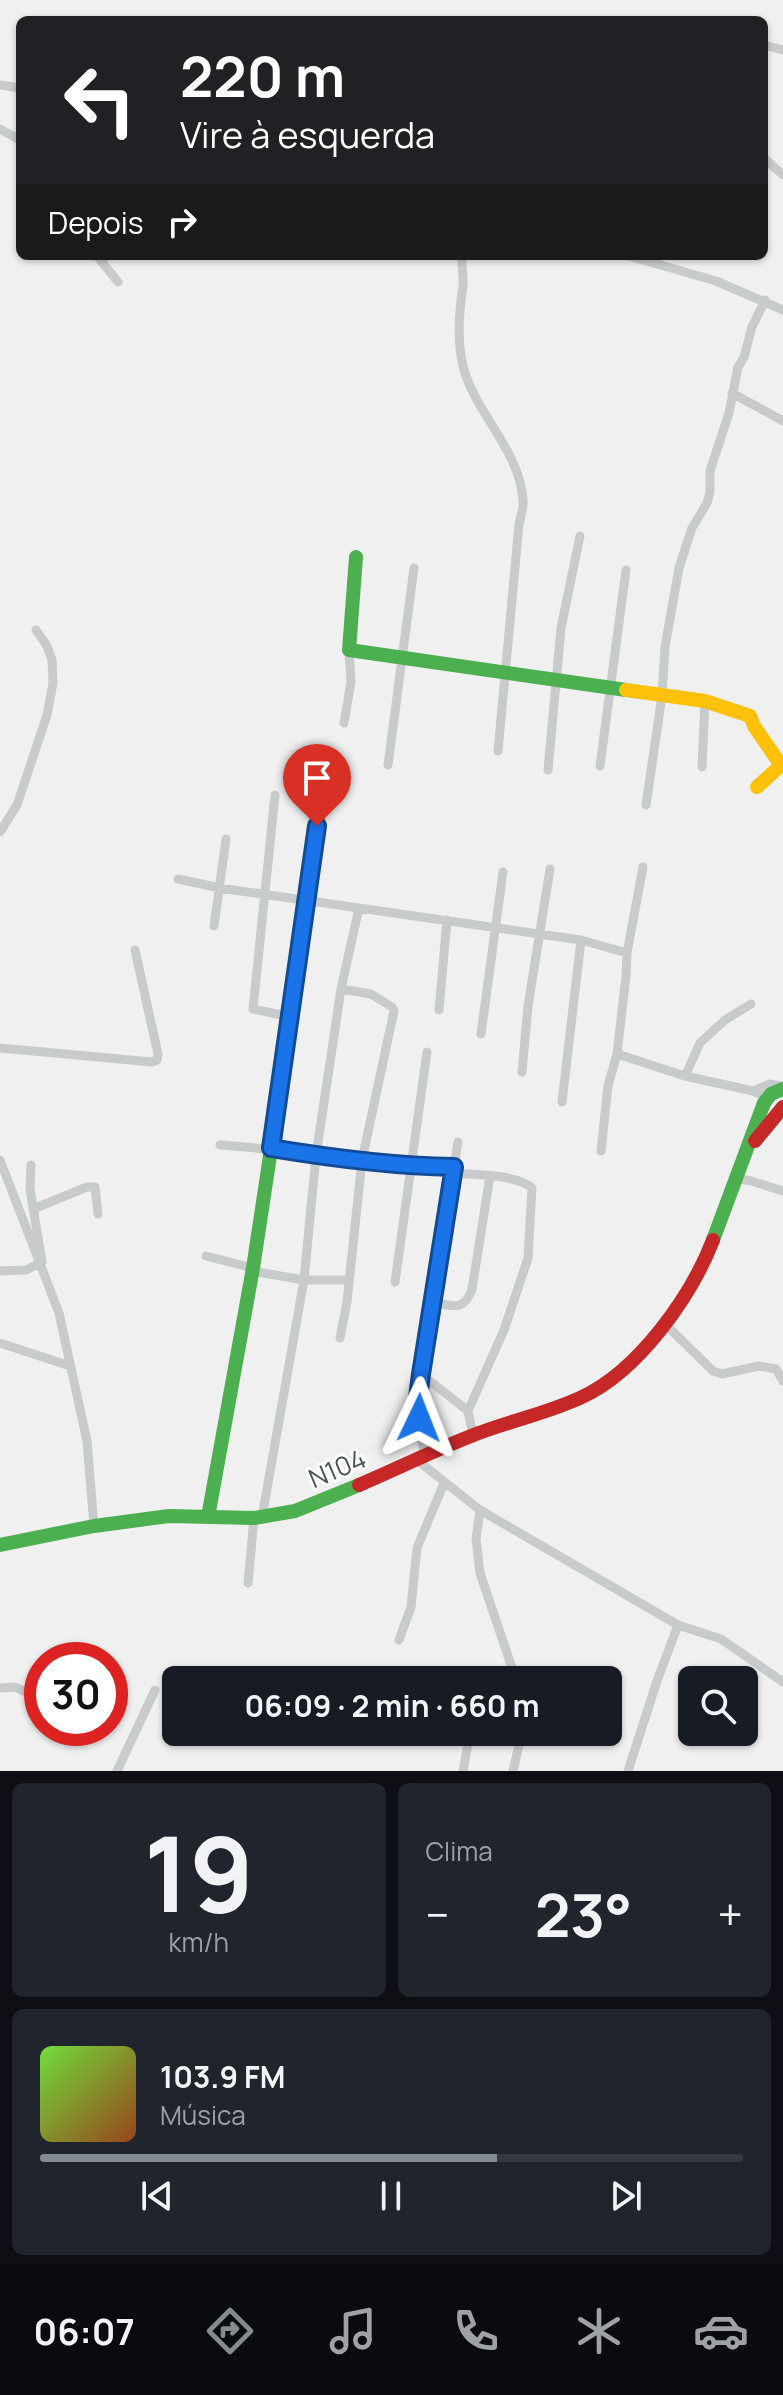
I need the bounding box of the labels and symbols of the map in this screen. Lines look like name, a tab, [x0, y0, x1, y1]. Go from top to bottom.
pin	[283, 744, 351, 826]
position arrow	[377, 1376, 461, 1460]
street label: N104	[303, 1440, 371, 1496]
speed limit sign: 30	[24, 1642, 128, 1746]

